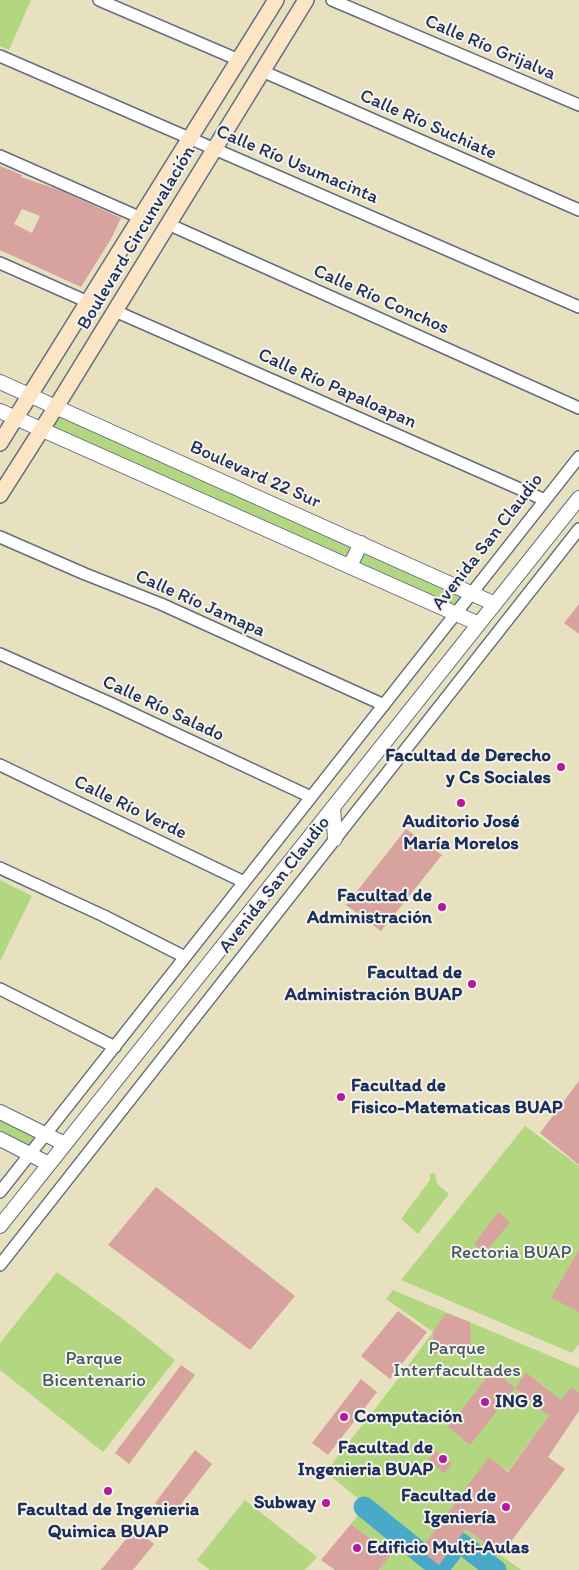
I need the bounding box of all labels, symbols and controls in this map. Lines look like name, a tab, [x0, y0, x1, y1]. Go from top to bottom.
street label: Calle Río Grijalva	[421, 10, 559, 86]
street label: Calle Río Suchiate	[356, 85, 500, 165]
street label: Calle Río Usumacinta	[212, 121, 382, 209]
street label: Boulevard Circunvalación	[73, 142, 201, 334]
street label: Calle Río Conchos	[310, 260, 452, 340]
street label: Calle Río Papaloapan	[254, 344, 420, 434]
street label: Boulevard 22 Sur	[186, 436, 324, 514]
street label: Avenida San Claudio	[427, 469, 549, 615]
street label: Calle Río Jamapa	[131, 565, 269, 643]
street label: Calle Río Salado	[99, 671, 227, 747]
place label: Facultad de Derecho y Cs Sociales	[385, 745, 551, 789]
marker: Facultad de Derecho y Cs Sociales	[555, 761, 567, 773]
street label: Calle Río Verde	[70, 771, 190, 845]
marker: Auditorio José María Morelos	[455, 797, 467, 809]
place label: Auditorio José María Morelos	[402, 811, 520, 855]
street label: Avenida San Claudio	[214, 812, 336, 958]
place label: Facultad de Administración	[307, 885, 432, 929]
marker: Facultad de Administración	[436, 901, 448, 913]
place label: Facultad de Administración BUAP	[285, 962, 462, 1006]
marker: Facultad de Administración BUAP	[466, 978, 478, 990]
place label: Facultad de Fisico-Matematicas BUAP	[351, 1075, 563, 1119]
marker: Facultad de Fisico-Matematicas BUAP	[335, 1091, 347, 1103]
park label: Rectoria BUAP	[451, 1242, 571, 1264]
park label: Parque Interfacultades	[393, 1338, 521, 1382]
park label: Parque Bicentenario	[42, 1348, 146, 1392]
place label: ING 8	[495, 1391, 543, 1413]
marker: ING 8	[479, 1396, 491, 1408]
place label: Computación	[354, 1406, 462, 1428]
marker: Computación	[338, 1411, 350, 1423]
place label: Facultad de Ingenieria BUAP	[298, 1437, 433, 1481]
marker: Facultad de Ingenieria BUAP	[437, 1453, 449, 1465]
marker: Facultad de Ingenieria Quimica BUAP	[102, 1485, 114, 1497]
place label: Facultad de Igeniería	[401, 1485, 496, 1529]
place label: Subway	[254, 1492, 316, 1514]
marker: Subway	[320, 1497, 332, 1509]
place label: Facultad de Ingenieria Quimica BUAP	[17, 1499, 199, 1543]
marker: Facultad de Igeniería	[500, 1501, 512, 1513]
place label: Edificio Multi-Aulas	[367, 1537, 529, 1559]
marker: Edificio Multi-Aulas	[351, 1542, 363, 1554]

